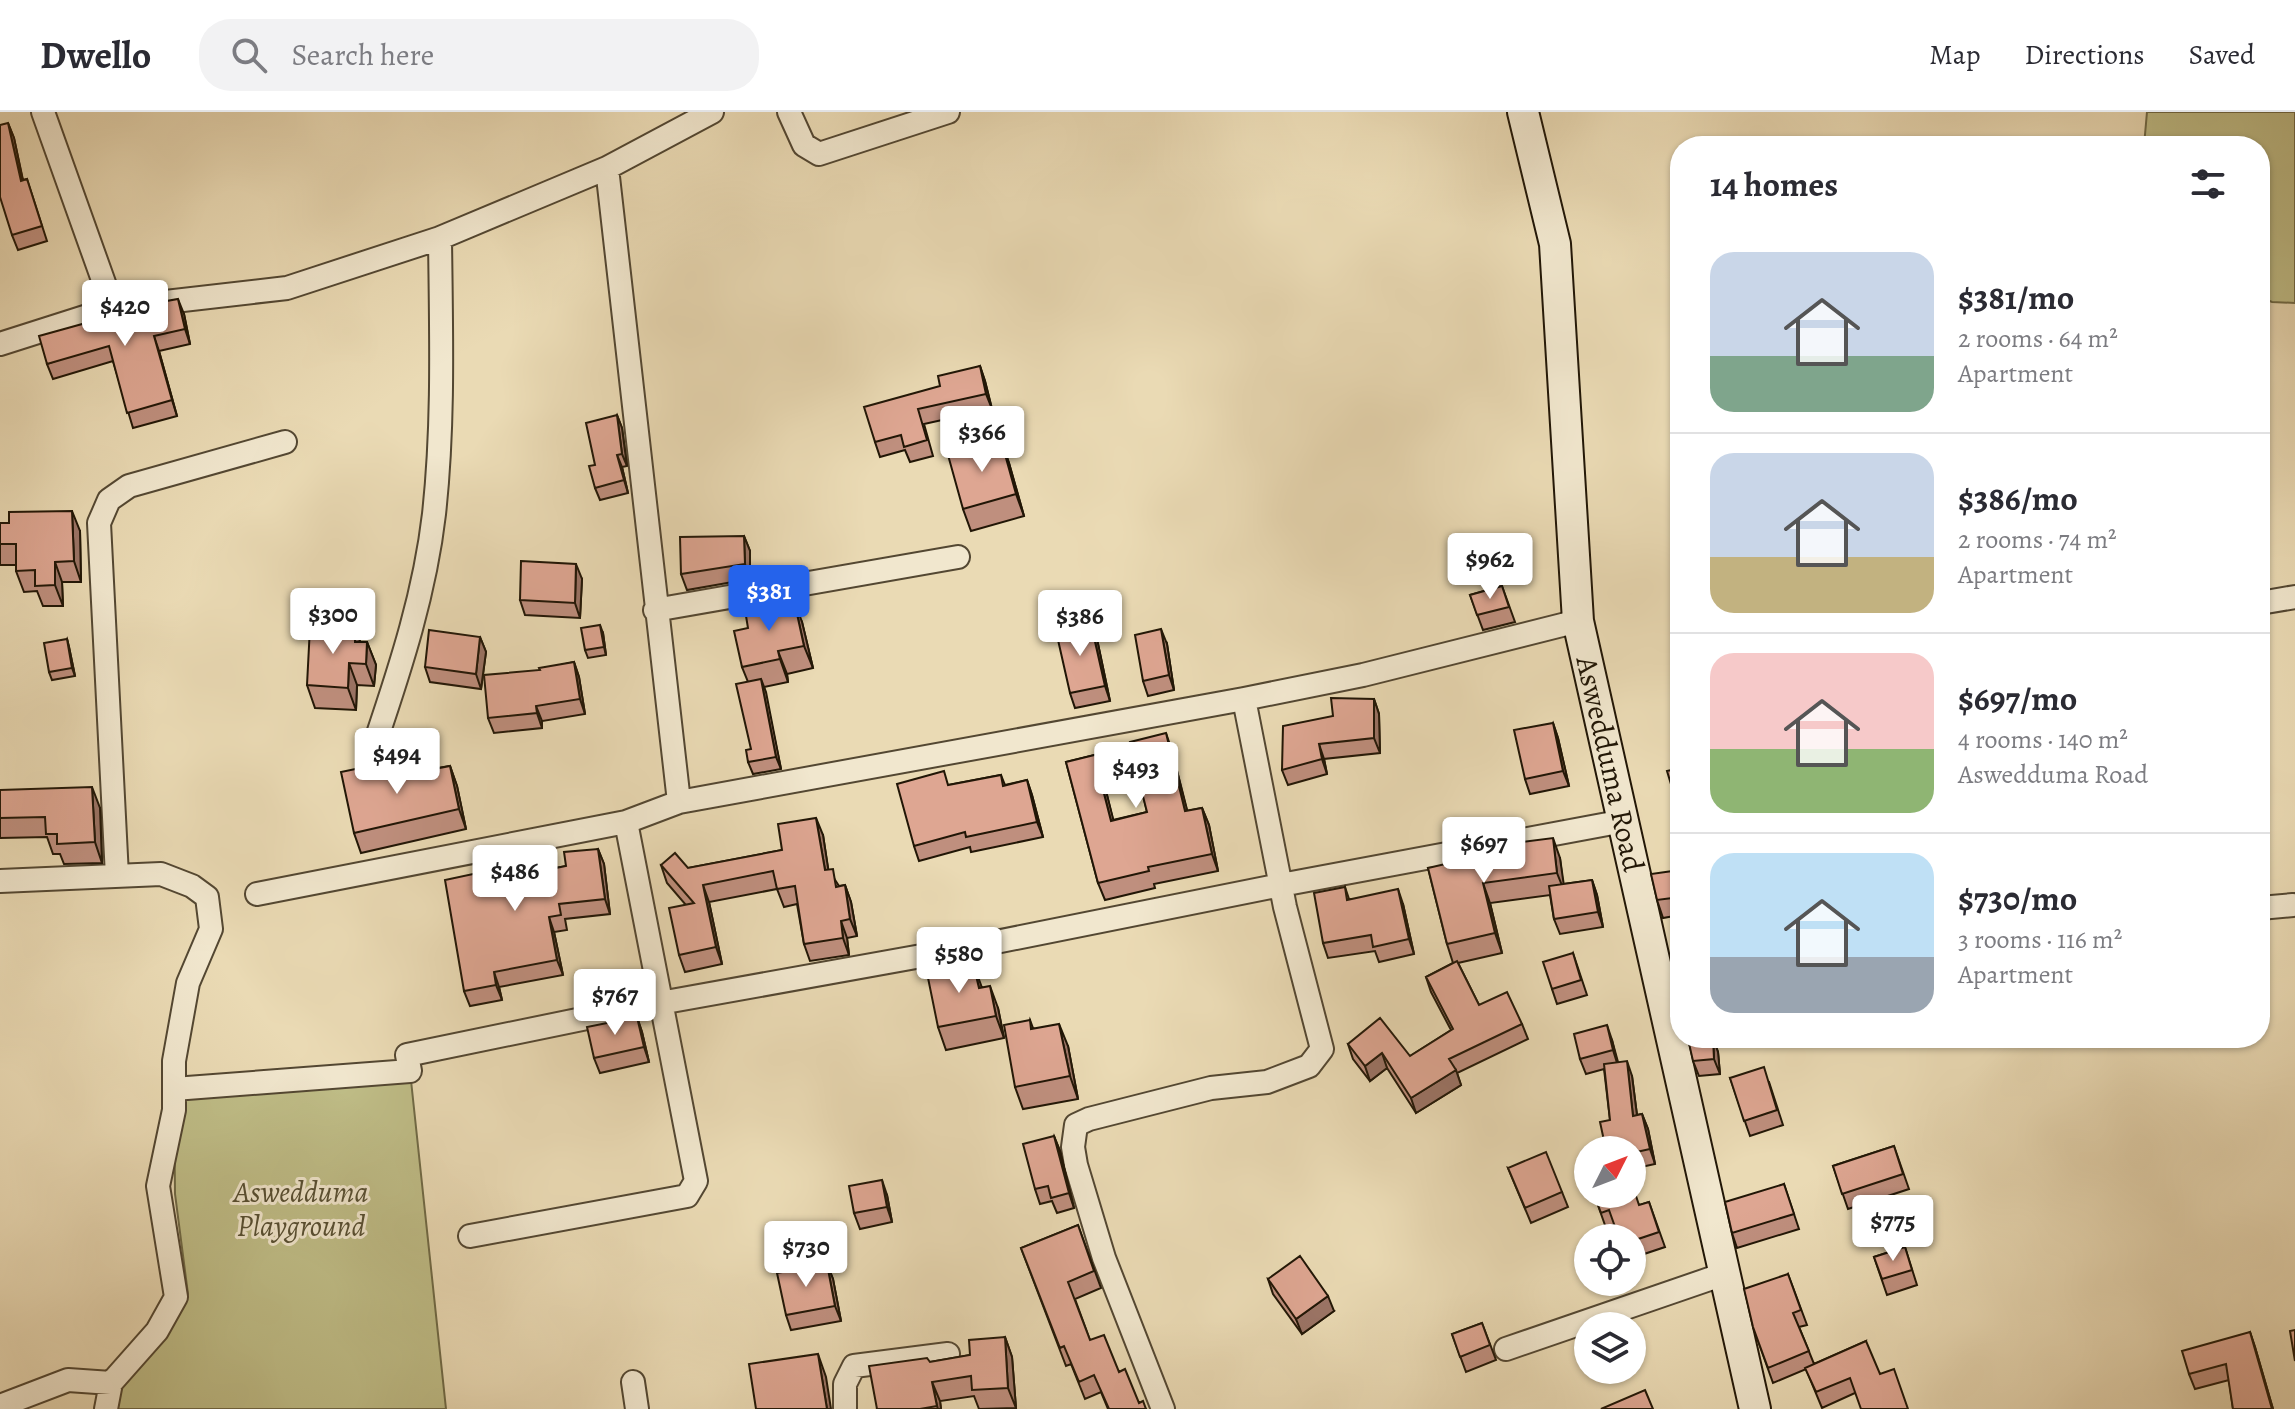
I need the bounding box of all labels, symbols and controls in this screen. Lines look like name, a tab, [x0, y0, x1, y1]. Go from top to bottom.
search box	[199, 19, 759, 91]
text: Dwello	[40, 29, 151, 81]
icon: search	[227, 33, 271, 77]
text: Search here	[291, 35, 434, 75]
text: Map	[1929, 36, 1980, 74]
text: Directions	[2024, 36, 2145, 74]
text: Saved	[2189, 36, 2255, 74]
text: 14 homes	[1710, 161, 1838, 208]
icon: filters	[2186, 162, 2230, 206]
text: $381/mo	[1958, 274, 2074, 321]
pin: $420	[78, 280, 172, 348]
icon: home	[1774, 284, 1870, 380]
text: $420	[100, 288, 150, 323]
text: 2 rooms · 64 m²	[1958, 321, 2118, 356]
text: Apartment	[1958, 356, 2073, 391]
pin: $366	[935, 406, 1029, 474]
text: $366	[958, 414, 1006, 449]
text: $386/mo	[1958, 475, 2078, 522]
icon: home	[1774, 485, 1870, 581]
text: 2 rooms · 74 m²	[1958, 522, 2117, 557]
pin: $962	[1443, 533, 1537, 601]
text: $962	[1466, 541, 1514, 576]
text: Apartment	[1958, 557, 2073, 592]
pin: $381	[722, 565, 816, 633]
text: $381	[746, 573, 792, 608]
pin: $300	[286, 588, 380, 656]
pin: $386	[1033, 590, 1127, 658]
text: $300	[308, 596, 358, 631]
text: $386	[1056, 598, 1104, 633]
street label: Aswedduma Road	[1566, 651, 1654, 876]
text: $697/mo	[1958, 675, 2077, 722]
icon: home	[1774, 685, 1870, 781]
text: 4 rooms · 140 m²	[1958, 722, 2128, 757]
pin: $494	[350, 728, 444, 796]
text: $494	[373, 736, 421, 771]
pin: $493	[1089, 742, 1183, 810]
text: $493	[1112, 750, 1160, 785]
text: Aswedduma Road	[1958, 757, 2148, 792]
pin: $697	[1437, 817, 1531, 885]
text: $697	[1460, 825, 1508, 860]
pin: $486	[468, 845, 562, 913]
text: $486	[491, 853, 539, 888]
text: $730/mo	[1958, 875, 2077, 922]
icon: home	[1774, 885, 1870, 981]
text: 3 rooms · 116 m²	[1958, 922, 2122, 957]
pin: $580	[912, 927, 1006, 995]
text: $580	[935, 935, 983, 970]
text: Apartment	[1958, 957, 2073, 992]
pin: $767	[568, 969, 662, 1037]
text: $767	[592, 977, 638, 1012]
north arrow	[1574, 1136, 1646, 1208]
map controls	[1574, 1136, 1646, 1384]
park label: Aswedduma Playground	[232, 1172, 369, 1246]
pin: $775	[1846, 1195, 1940, 1263]
text: $775	[1870, 1203, 1916, 1238]
pin: $730	[759, 1221, 853, 1289]
button: locate	[1574, 1224, 1646, 1296]
text: $730	[782, 1229, 830, 1264]
button: layers	[1574, 1312, 1646, 1384]

